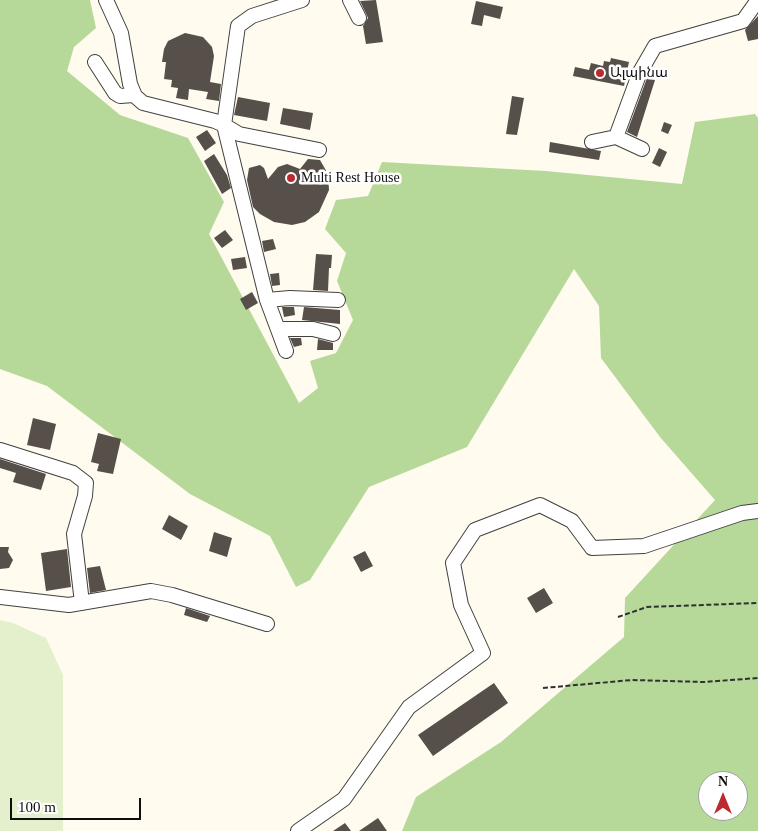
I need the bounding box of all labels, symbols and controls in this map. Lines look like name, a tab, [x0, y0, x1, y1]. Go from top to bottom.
place label: Ալպինա	[610, 65, 668, 81]
marker: Ալպինա	[594, 67, 606, 79]
place label: Multi Rest House	[301, 170, 400, 186]
marker: Multi Rest House	[285, 172, 297, 184]
north arrow	[698, 771, 748, 821]
text: N	[718, 774, 728, 789]
scale bar	[12, 788, 144, 820]
text: 100 m	[18, 799, 56, 815]

